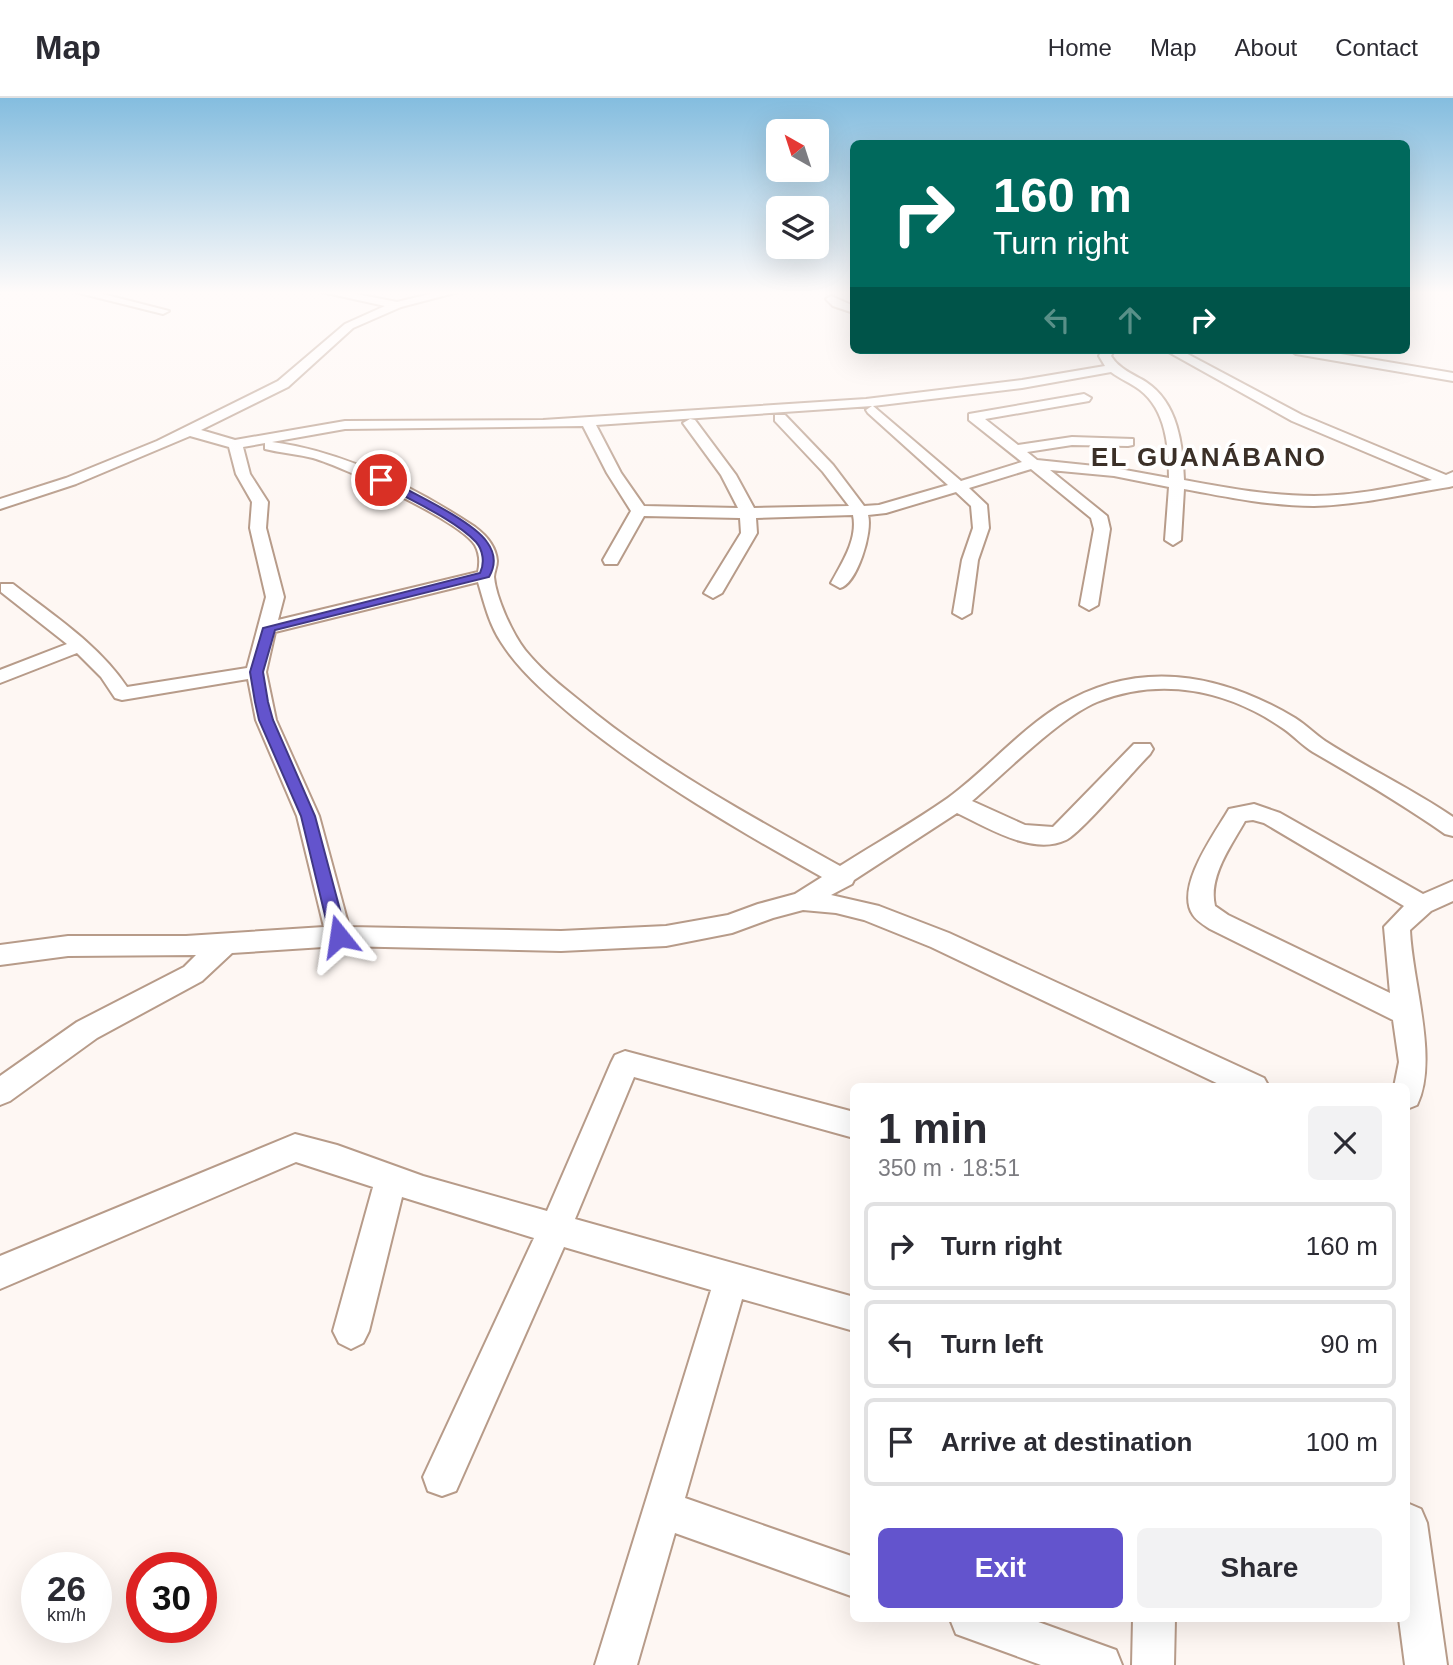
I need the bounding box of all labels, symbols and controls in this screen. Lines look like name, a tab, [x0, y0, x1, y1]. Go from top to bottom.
text: Map	[35, 29, 101, 66]
text: Home	[1048, 34, 1112, 61]
text: Map	[1150, 34, 1197, 61]
text: About	[1235, 34, 1297, 61]
text: Contact	[1335, 34, 1418, 61]
north arrow	[766, 119, 830, 182]
map controls	[766, 119, 829, 259]
icon: right	[878, 168, 969, 259]
text: 160 m	[993, 168, 1132, 222]
button: layers	[766, 196, 829, 259]
text: Turn right	[993, 225, 1129, 261]
icon: left	[1038, 301, 1076, 339]
icon: ahead	[1111, 301, 1149, 339]
icon: right	[1184, 301, 1222, 339]
district label: EL GUANÁBANO	[1091, 442, 1327, 472]
pin	[351, 450, 411, 510]
icon: arrive	[362, 461, 400, 499]
position arrow	[302, 899, 376, 973]
text: 1 min	[878, 1105, 988, 1152]
button: close	[1308, 1106, 1382, 1180]
text: 350 m · 18:51	[878, 1155, 1020, 1181]
icon: right	[882, 1227, 920, 1265]
text: Turn right	[941, 1231, 1062, 1261]
text: 160 m	[1306, 1231, 1378, 1261]
icon: left	[882, 1325, 920, 1363]
text: Turn left	[941, 1329, 1043, 1359]
text: 90 m	[1320, 1329, 1378, 1359]
icon: arrive	[882, 1423, 920, 1461]
text: Arrive at destination	[941, 1427, 1192, 1457]
text: 100 m	[1306, 1427, 1378, 1457]
button: Exit	[878, 1528, 1123, 1608]
button: Share	[1137, 1528, 1382, 1608]
speed limit sign: 30	[126, 1552, 217, 1643]
text: 26	[47, 1569, 86, 1608]
text: km/h	[47, 1605, 86, 1625]

